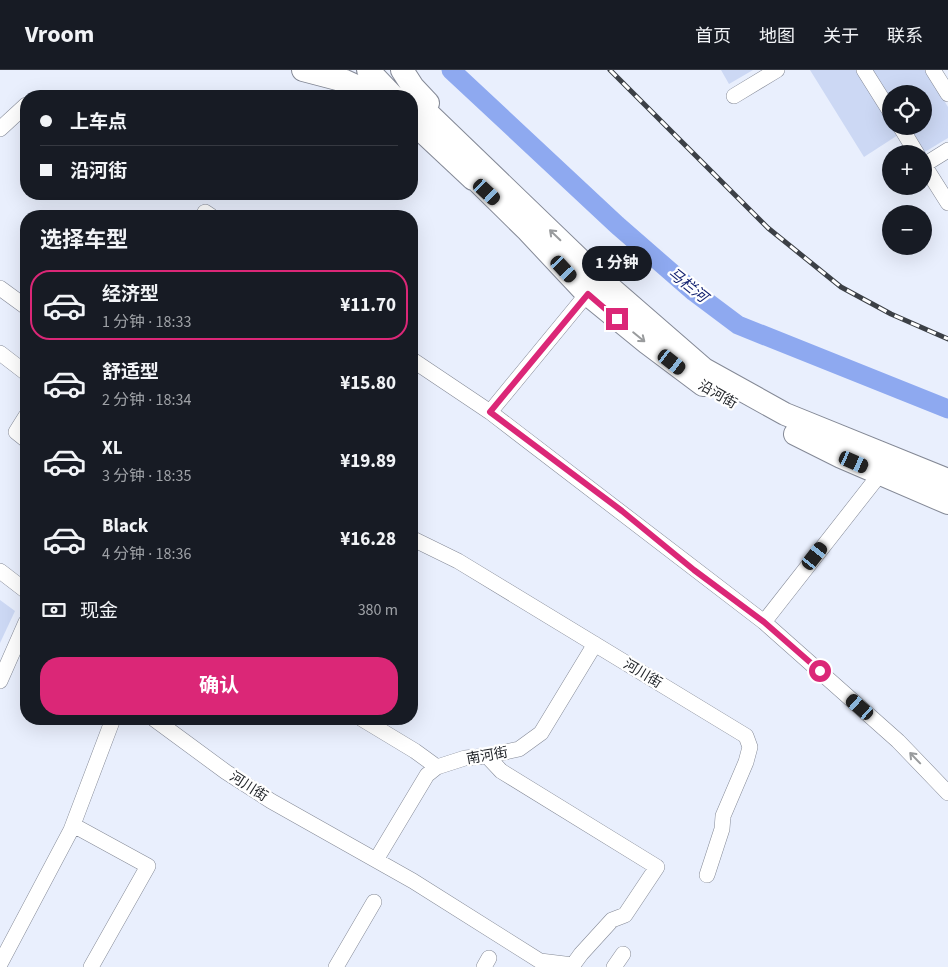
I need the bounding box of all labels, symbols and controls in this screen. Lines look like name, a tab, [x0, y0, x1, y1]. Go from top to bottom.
text: Vroom	[25, 17, 94, 52]
text: 首页	[695, 24, 731, 49]
text: 地图	[759, 24, 795, 49]
text: 关于	[823, 24, 859, 49]
text: 联系	[887, 24, 923, 49]
map controls	[882, 85, 932, 255]
button: locate	[882, 85, 932, 135]
text: 上车点	[70, 109, 127, 136]
button: +	[882, 145, 932, 195]
text: 沿河街	[70, 158, 127, 185]
car	[470, 176, 503, 208]
button: −	[882, 205, 932, 255]
text: 选择车型	[40, 224, 128, 256]
one-way arrow	[549, 229, 561, 241]
callout: 1 分钟	[582, 246, 652, 282]
text: 1 分钟	[595, 252, 639, 274]
car	[548, 253, 579, 285]
water label: 马栏河	[664, 263, 714, 310]
text: 经济型	[102, 281, 159, 308]
icon: car	[42, 283, 87, 328]
text: ¥11.70	[340, 292, 396, 319]
route end	[606, 308, 628, 330]
text: 1 分钟 · 18:33	[102, 311, 191, 333]
one-way arrow	[632, 331, 645, 342]
car	[655, 347, 688, 377]
text: 舒适型	[102, 359, 159, 386]
icon: car	[42, 361, 87, 406]
text: ¥15.80	[340, 370, 396, 397]
street label: 沿河街	[694, 376, 741, 414]
text: 2 分钟 · 18:34	[102, 389, 191, 411]
text: XL	[102, 435, 123, 462]
icon: car	[42, 439, 87, 484]
text: ¥19.89	[340, 448, 396, 475]
car	[837, 449, 870, 475]
text: 3 分钟 · 18:35	[102, 465, 191, 487]
text: Black	[102, 513, 148, 540]
icon: car	[42, 517, 87, 562]
text: ¥16.28	[340, 526, 396, 553]
car	[799, 540, 830, 572]
text: 4 分钟 · 18:36	[102, 543, 191, 565]
icon: cash	[40, 596, 68, 624]
text: 现金	[80, 598, 118, 625]
text: 380 m	[358, 599, 398, 621]
street label: 河川街	[619, 654, 666, 693]
button: 确认	[40, 657, 398, 715]
route start	[809, 660, 831, 682]
car	[843, 691, 876, 723]
street label: 南河街	[465, 742, 510, 769]
one-way arrow	[909, 752, 921, 764]
street label: 河川街	[225, 767, 272, 807]

